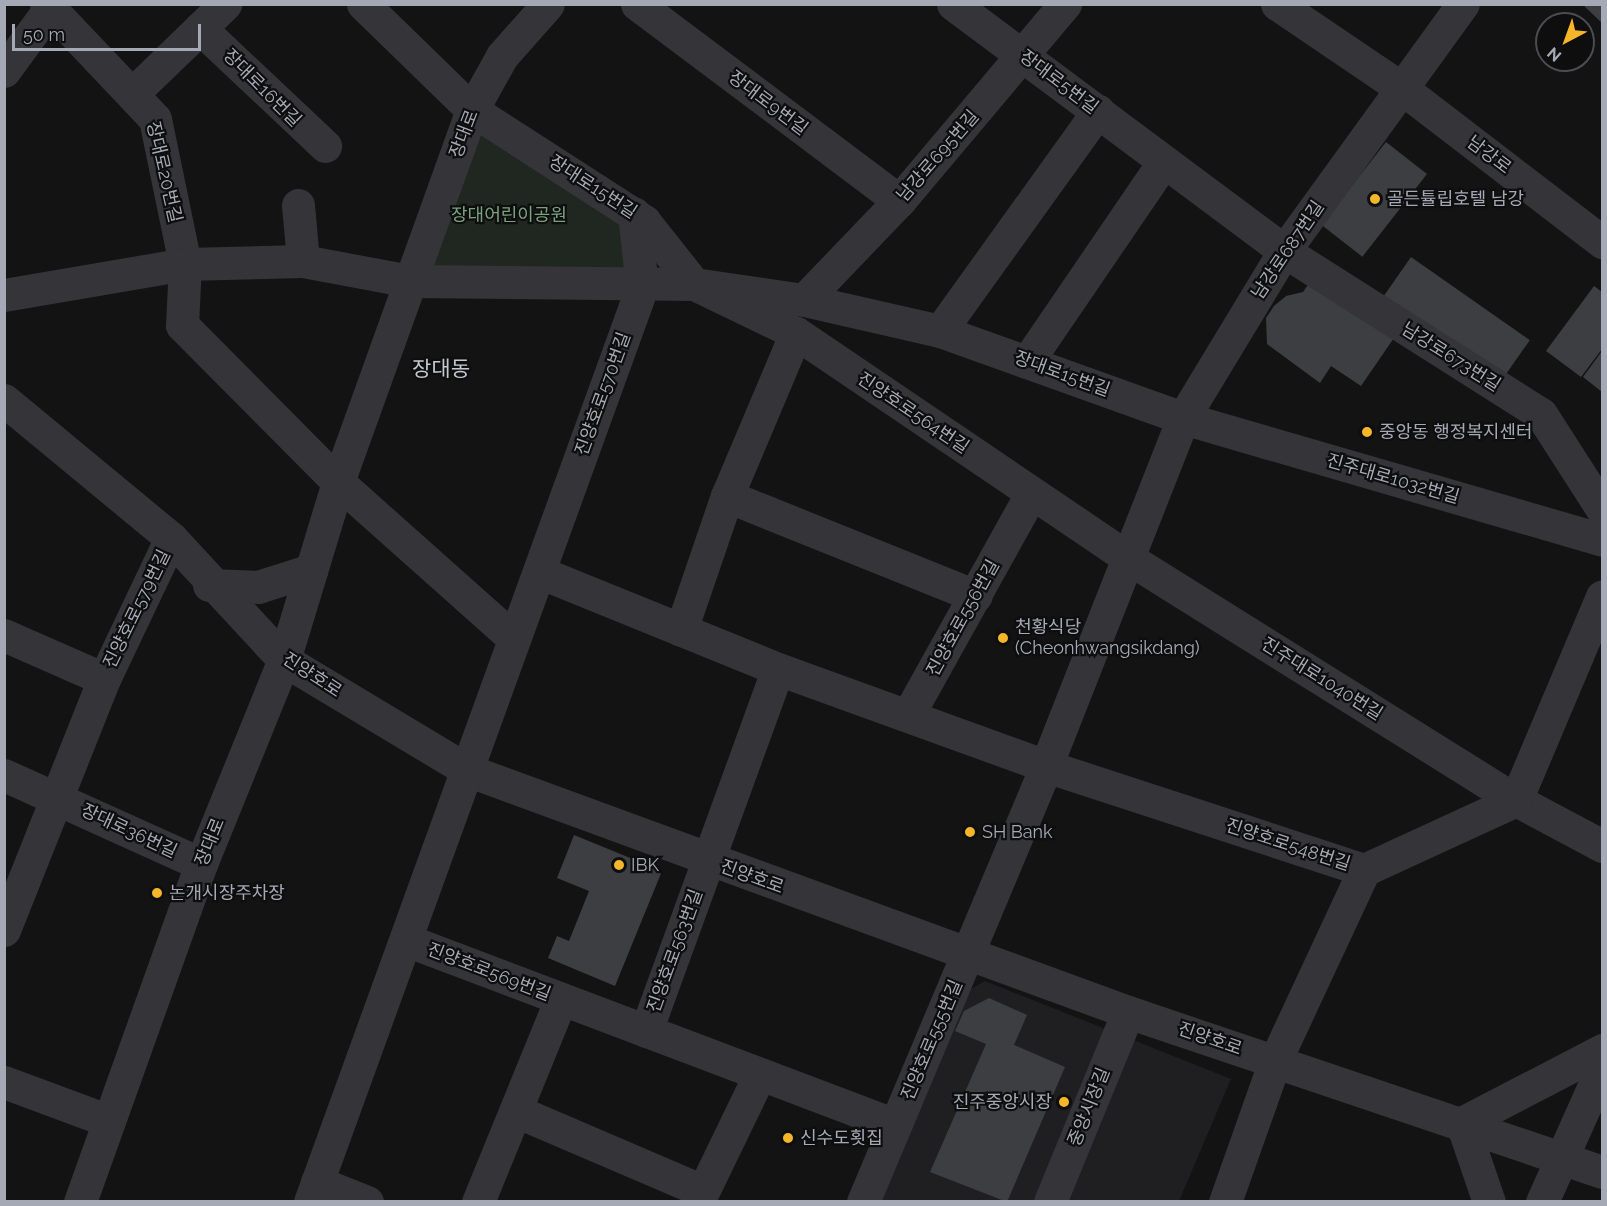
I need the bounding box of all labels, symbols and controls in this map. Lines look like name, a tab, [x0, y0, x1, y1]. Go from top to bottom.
scale bar	[15, 12, 204, 50]
north arrow	[1535, 12, 1595, 72]
text: 50 m	[23, 24, 65, 45]
text: N	[1543, 43, 1565, 66]
street label: 장대로16번길	[219, 45, 305, 131]
street label: 장대로5번길	[1016, 46, 1102, 118]
street label: 장대로9번길	[724, 66, 812, 140]
street label: 남강로695번길	[892, 106, 984, 206]
street label: 장대로	[445, 107, 483, 161]
street label: 장대로20번길	[142, 119, 186, 225]
street label: 남강로	[1463, 131, 1515, 179]
street label: 장대로15번길	[545, 151, 641, 223]
place label: 골든튤립호텔 남강	[1387, 188, 1524, 210]
marker: 골든튤립호텔 남강	[1368, 192, 1382, 206]
street label: 남강로687번길	[1247, 197, 1329, 303]
park label: 장대어린이공원	[451, 204, 567, 226]
street label: 남강로673번길	[1397, 318, 1505, 396]
street label: 진양호로570번길	[571, 329, 635, 459]
street label: 장대로15번길	[1011, 347, 1113, 401]
district label: 장대동	[412, 356, 470, 382]
street label: 진양호로564번길	[853, 368, 973, 458]
place label: 중앙동 행정복지센터	[1379, 421, 1533, 443]
marker: 중앙동 행정복지센터	[1360, 425, 1374, 439]
street label: 진주대로1032번길	[1324, 450, 1462, 508]
street label: 진양호로579번길	[99, 546, 175, 672]
street label: 진양호로556번길	[922, 556, 1004, 680]
place label: 천황식당 (Cheonhwangsikdang)	[1015, 617, 1199, 660]
marker: 천황식당 (Cheonhwangsikdang)	[996, 631, 1010, 645]
street label: 진주대로1040번길	[1257, 633, 1387, 725]
street label: 진양호로	[278, 648, 346, 702]
street label: 장대로36번길	[78, 799, 180, 863]
street label: 장대로	[191, 815, 229, 869]
street label: 진양호로548번길	[1223, 815, 1353, 875]
place label: SH Bank	[982, 821, 1053, 843]
marker: SH Bank	[963, 825, 977, 839]
place label: IBK	[631, 854, 659, 876]
street label: 진양호로	[717, 856, 787, 898]
marker: IBK	[612, 858, 626, 872]
place label: 논개시장주차장	[169, 882, 285, 904]
marker: 논개시장주차장	[150, 886, 164, 900]
street label: 진양호로563번길	[643, 886, 707, 1016]
street label: 진양호로569번길	[424, 939, 554, 1005]
street label: 진양호로555번길	[897, 977, 967, 1103]
street label: 진양호로	[1175, 1018, 1245, 1060]
street label: 중앙시장길	[1063, 1065, 1115, 1149]
place label: 진주중앙시장	[953, 1091, 1052, 1113]
marker: 진주중앙시장	[1057, 1095, 1071, 1109]
place label: 신수도횟집	[800, 1127, 883, 1149]
marker: 신수도횟집	[781, 1131, 795, 1145]

